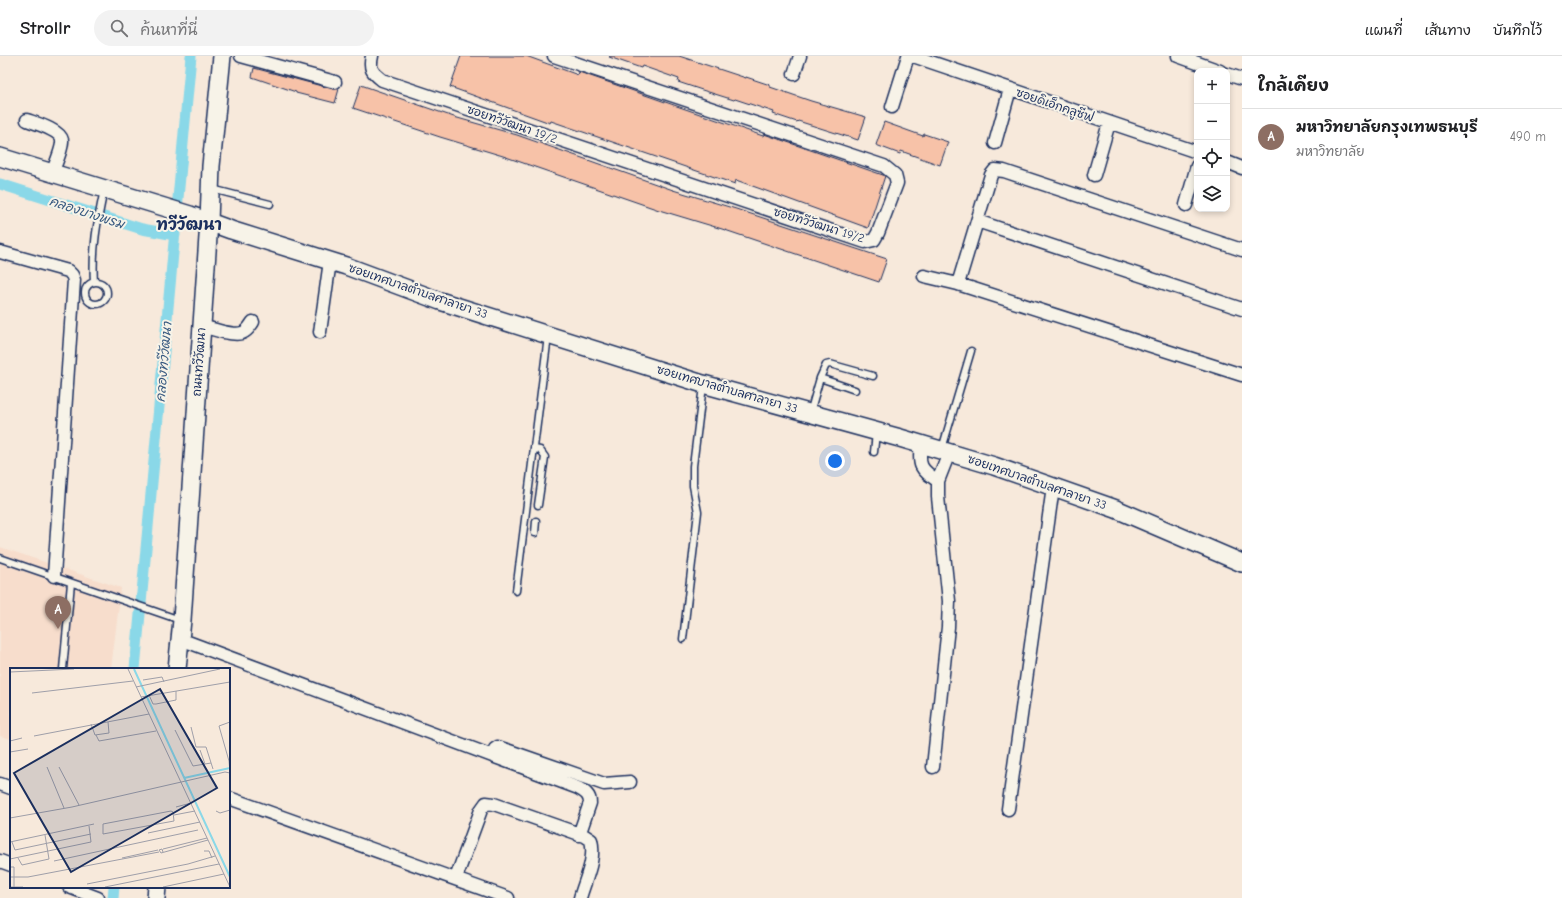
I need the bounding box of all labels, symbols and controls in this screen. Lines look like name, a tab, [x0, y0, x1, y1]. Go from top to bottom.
search box	[94, 10, 374, 46]
text: Strollr	[20, 17, 70, 39]
icon: search	[108, 17, 130, 39]
text: ค้นหาที่นี่	[140, 21, 197, 39]
text: แผนที่	[1365, 22, 1402, 39]
text: เส้นทาง	[1424, 22, 1471, 39]
text: บันทึกไว้	[1493, 22, 1542, 39]
map controls	[1194, 68, 1230, 212]
button: +	[1194, 68, 1230, 104]
text: ใกล้เคียง	[1258, 76, 1329, 95]
street label: ซอยดิเอ็กคลูซีฟ	[1013, 84, 1096, 127]
street label: ซอยทวีวัฒนา 19/2	[465, 102, 559, 146]
button: −	[1194, 104, 1230, 140]
text: มหาวิทยาลัยกรุงเทพธนบุรี	[1296, 118, 1477, 136]
text: A	[1267, 129, 1275, 144]
text: 490 m	[1510, 129, 1546, 144]
button: locate	[1194, 140, 1230, 176]
text: มหาวิทยาลัย	[1296, 144, 1365, 159]
button: layers	[1194, 176, 1230, 212]
water label: คลองบางพรม	[48, 193, 128, 232]
street label: ซอยทวีวัฒนา 19/2	[772, 204, 866, 246]
district label: ทวีวัฒนา	[156, 214, 222, 234]
street label: ซอยเทศบาลตำบลศาลายา 33	[347, 261, 489, 321]
water label: คลองทวีวัฒนา	[152, 320, 175, 403]
street label: ถนนทวีวัฒนา	[190, 327, 208, 397]
street label: ซอยเทศบาลตำบลศาลายา 33	[655, 362, 799, 416]
your location	[825, 451, 845, 471]
street label: ซอยเทศบาลตำบลศาลายา 33	[966, 452, 1108, 512]
pin: A	[45, 596, 71, 629]
inset map	[10, 668, 230, 888]

